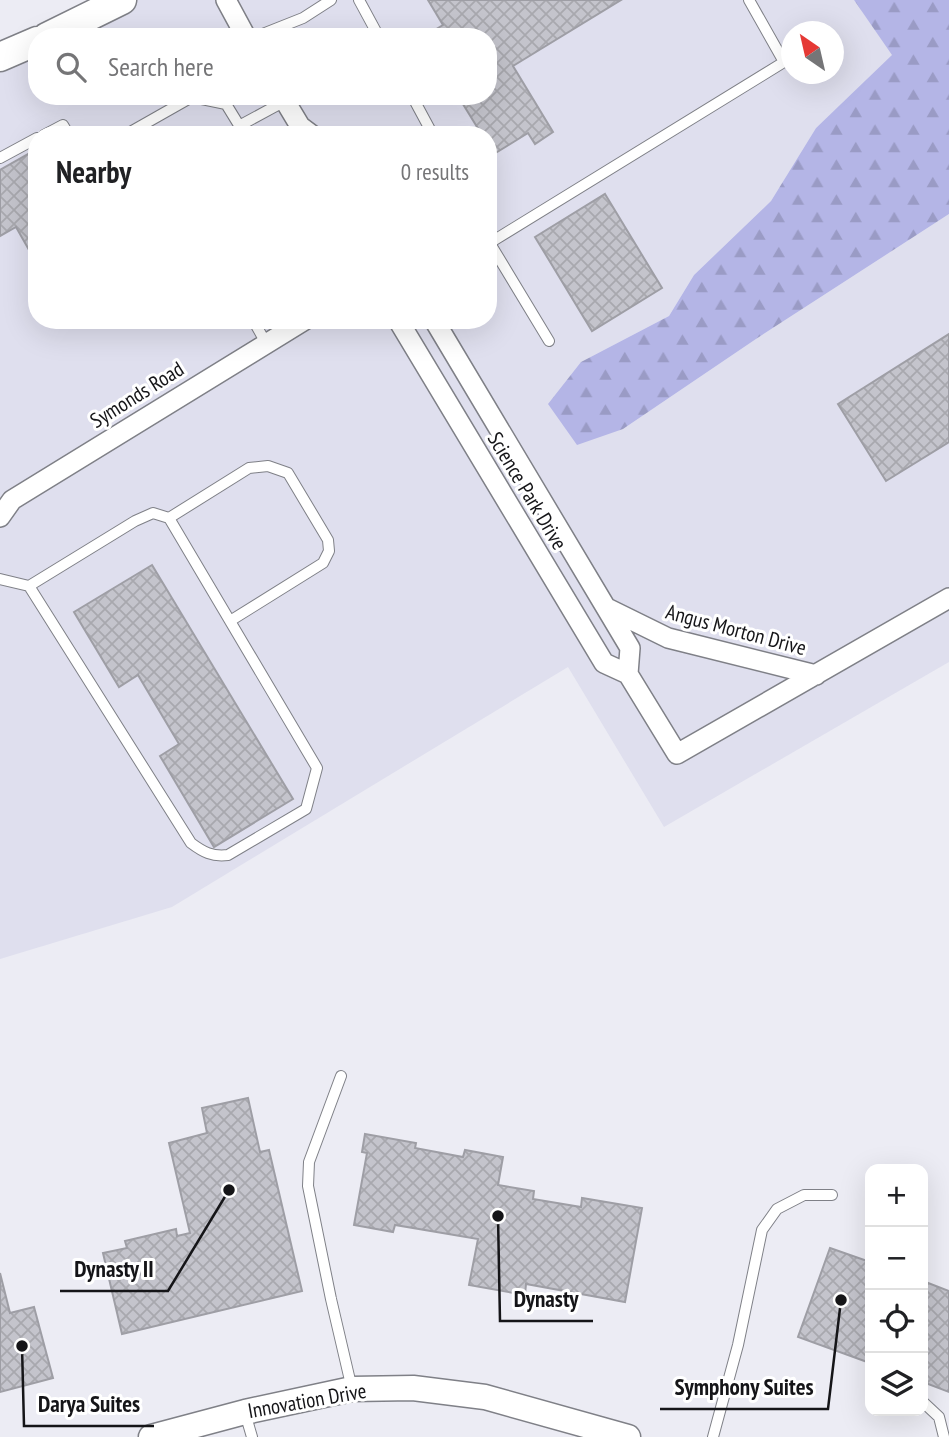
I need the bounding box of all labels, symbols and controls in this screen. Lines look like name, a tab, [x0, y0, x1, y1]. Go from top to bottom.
north arrow	[781, 21, 844, 84]
search box	[28, 28, 497, 105]
icon: search	[52, 48, 90, 86]
text: Search here	[108, 50, 214, 83]
text: Nearby	[56, 152, 131, 191]
text: 0 results	[401, 157, 469, 186]
street label: Symonds Road	[85, 355, 189, 434]
street label: Science Park Drive	[482, 427, 573, 554]
street label: Angus Morton Drive	[663, 598, 809, 661]
map controls	[865, 1164, 928, 1416]
button: +	[865, 1164, 928, 1227]
button: −	[865, 1227, 928, 1290]
callout: Dynasty II	[60, 1247, 168, 1291]
text: Dynasty II	[74, 1254, 154, 1283]
callout: Dynasty	[500, 1277, 593, 1321]
text: Dynasty	[514, 1284, 579, 1313]
button: locate	[865, 1290, 928, 1353]
button: layers	[865, 1353, 928, 1416]
callout: Symphony Suites	[660, 1365, 828, 1409]
text: Symphony Suites	[674, 1372, 814, 1401]
street label: Innovation Drive	[245, 1377, 368, 1424]
callout: Darya Suites	[24, 1382, 154, 1426]
text: Darya Suites	[38, 1389, 140, 1418]

